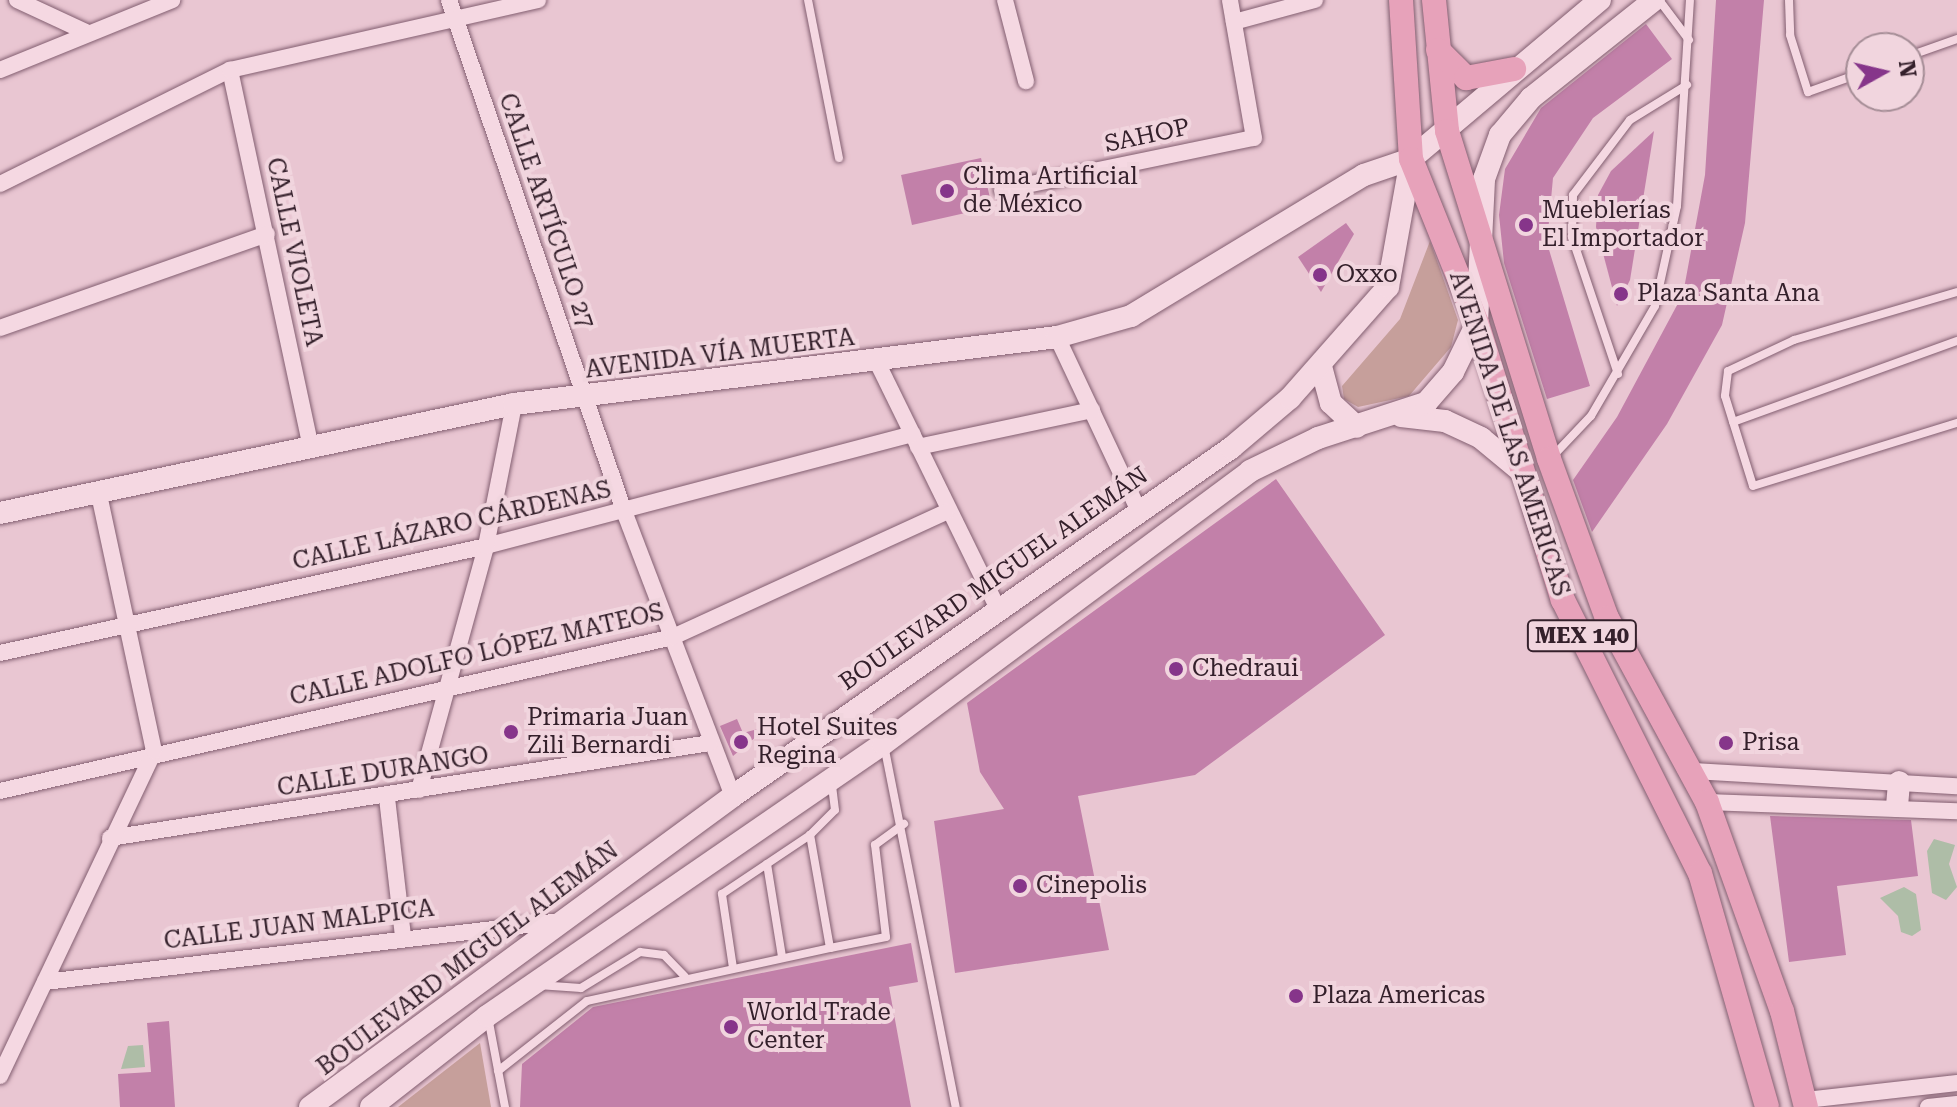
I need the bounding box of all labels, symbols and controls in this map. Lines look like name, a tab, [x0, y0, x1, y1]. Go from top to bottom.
north arrow	[1845, 32, 1925, 112]
text: N	[1894, 59, 1921, 79]
street label: CALLE ARTÍCULO 27	[492, 90, 600, 332]
street label: SAHOP	[1102, 113, 1192, 159]
street label: CALLE VIOLETA	[260, 155, 328, 349]
place label: Clima Artificial de México	[963, 163, 1138, 219]
marker: Clima Artificial de México	[938, 182, 956, 200]
place label: Mueblerías El Importador	[1542, 197, 1704, 253]
marker: Mueblerías El Importador	[1517, 216, 1535, 234]
place label: Oxxo	[1336, 261, 1398, 289]
marker: Oxxo	[1311, 266, 1329, 284]
street label: AVENIDA DE LAS AMERICAS	[1443, 268, 1575, 600]
place label: Plaza Santa Ana	[1637, 280, 1820, 308]
marker: Plaza Santa Ana	[1612, 285, 1630, 303]
street label: AVENIDA VÍA MUERTA	[584, 323, 856, 385]
street label: BOULEVARD MIGUEL ALEMÁN	[834, 461, 1154, 697]
street label: CALLE LÁZARO CÁRDENAS	[290, 475, 614, 577]
street label: CALLE ADOLFO LÓPEZ MATEOS	[287, 598, 667, 712]
road number: MEX 140	[1526, 618, 1638, 654]
place label: Chedraui	[1192, 655, 1299, 683]
marker: Chedraui	[1167, 660, 1185, 678]
place label: Primaria Juan Zili Bernardi	[527, 704, 688, 760]
place label: Hotel Suites Regina	[757, 714, 897, 770]
marker: Primaria Juan Zili Bernardi	[502, 723, 520, 741]
place label: Prisa	[1742, 729, 1799, 757]
marker: Hotel Suites Regina	[732, 733, 750, 751]
marker: Prisa	[1717, 734, 1735, 752]
street label: CALLE DURANGO	[275, 741, 491, 803]
street label: BOULEVARD MIGUEL ALEMÁN	[312, 836, 624, 1082]
place label: Cinepolis	[1036, 872, 1147, 900]
marker: Cinepolis	[1011, 877, 1029, 895]
street label: CALLE JUAN MALPICA	[162, 894, 436, 956]
place label: Plaza Americas	[1312, 982, 1485, 1010]
marker: Plaza Americas	[1287, 987, 1305, 1005]
place label: World Trade Center	[747, 999, 891, 1055]
marker: World Trade Center	[722, 1018, 740, 1036]

